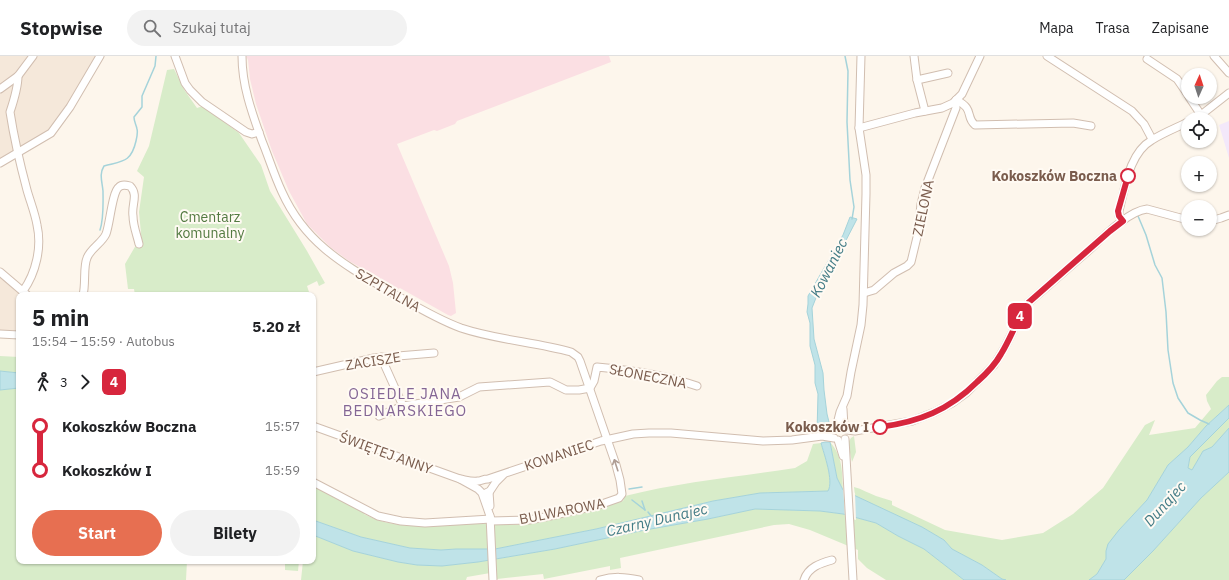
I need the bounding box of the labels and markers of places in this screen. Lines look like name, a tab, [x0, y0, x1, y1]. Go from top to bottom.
place label: Kokoszków Boczna	[991, 167, 1117, 185]
marker: Kokoszków Boczna	[1120, 168, 1136, 184]
place label: Kokoszków I	[785, 418, 869, 436]
marker: Kokoszków I	[872, 419, 888, 435]

